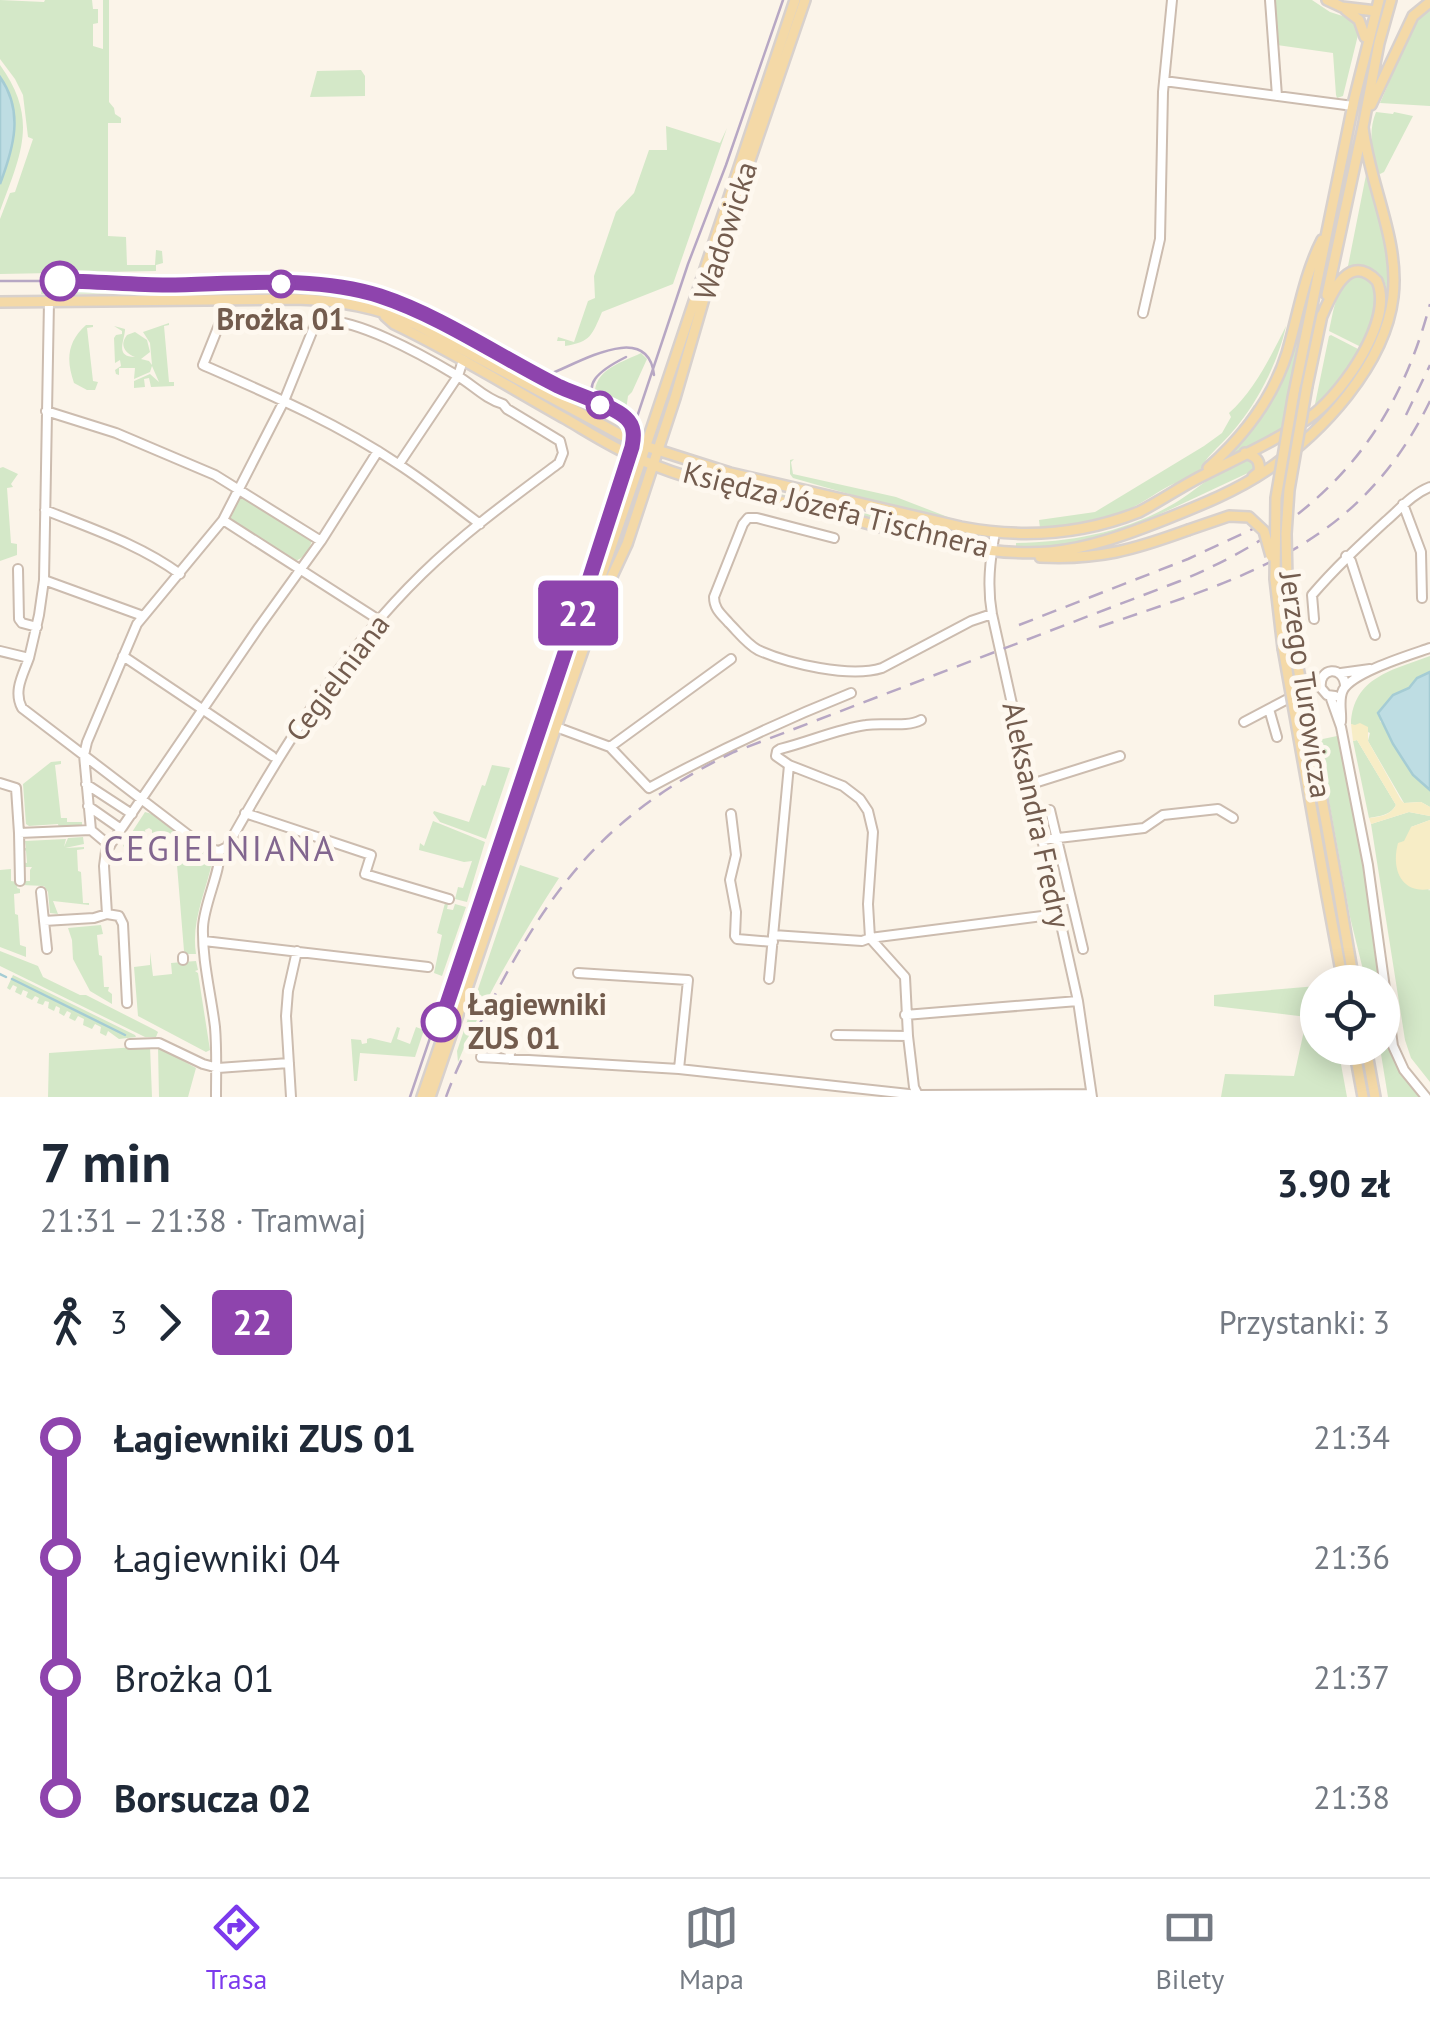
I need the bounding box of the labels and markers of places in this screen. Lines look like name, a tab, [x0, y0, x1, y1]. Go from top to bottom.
unlabelled marker	[41, 262, 79, 300]
marker: Brożka 01	[268, 271, 294, 297]
place label: Brożka 01	[216, 299, 346, 338]
unlabelled marker	[587, 392, 613, 418]
place label: Łagiewniki ZUS 01	[468, 984, 607, 1057]
marker: Łagiewniki ZUS 01	[422, 1003, 460, 1041]

